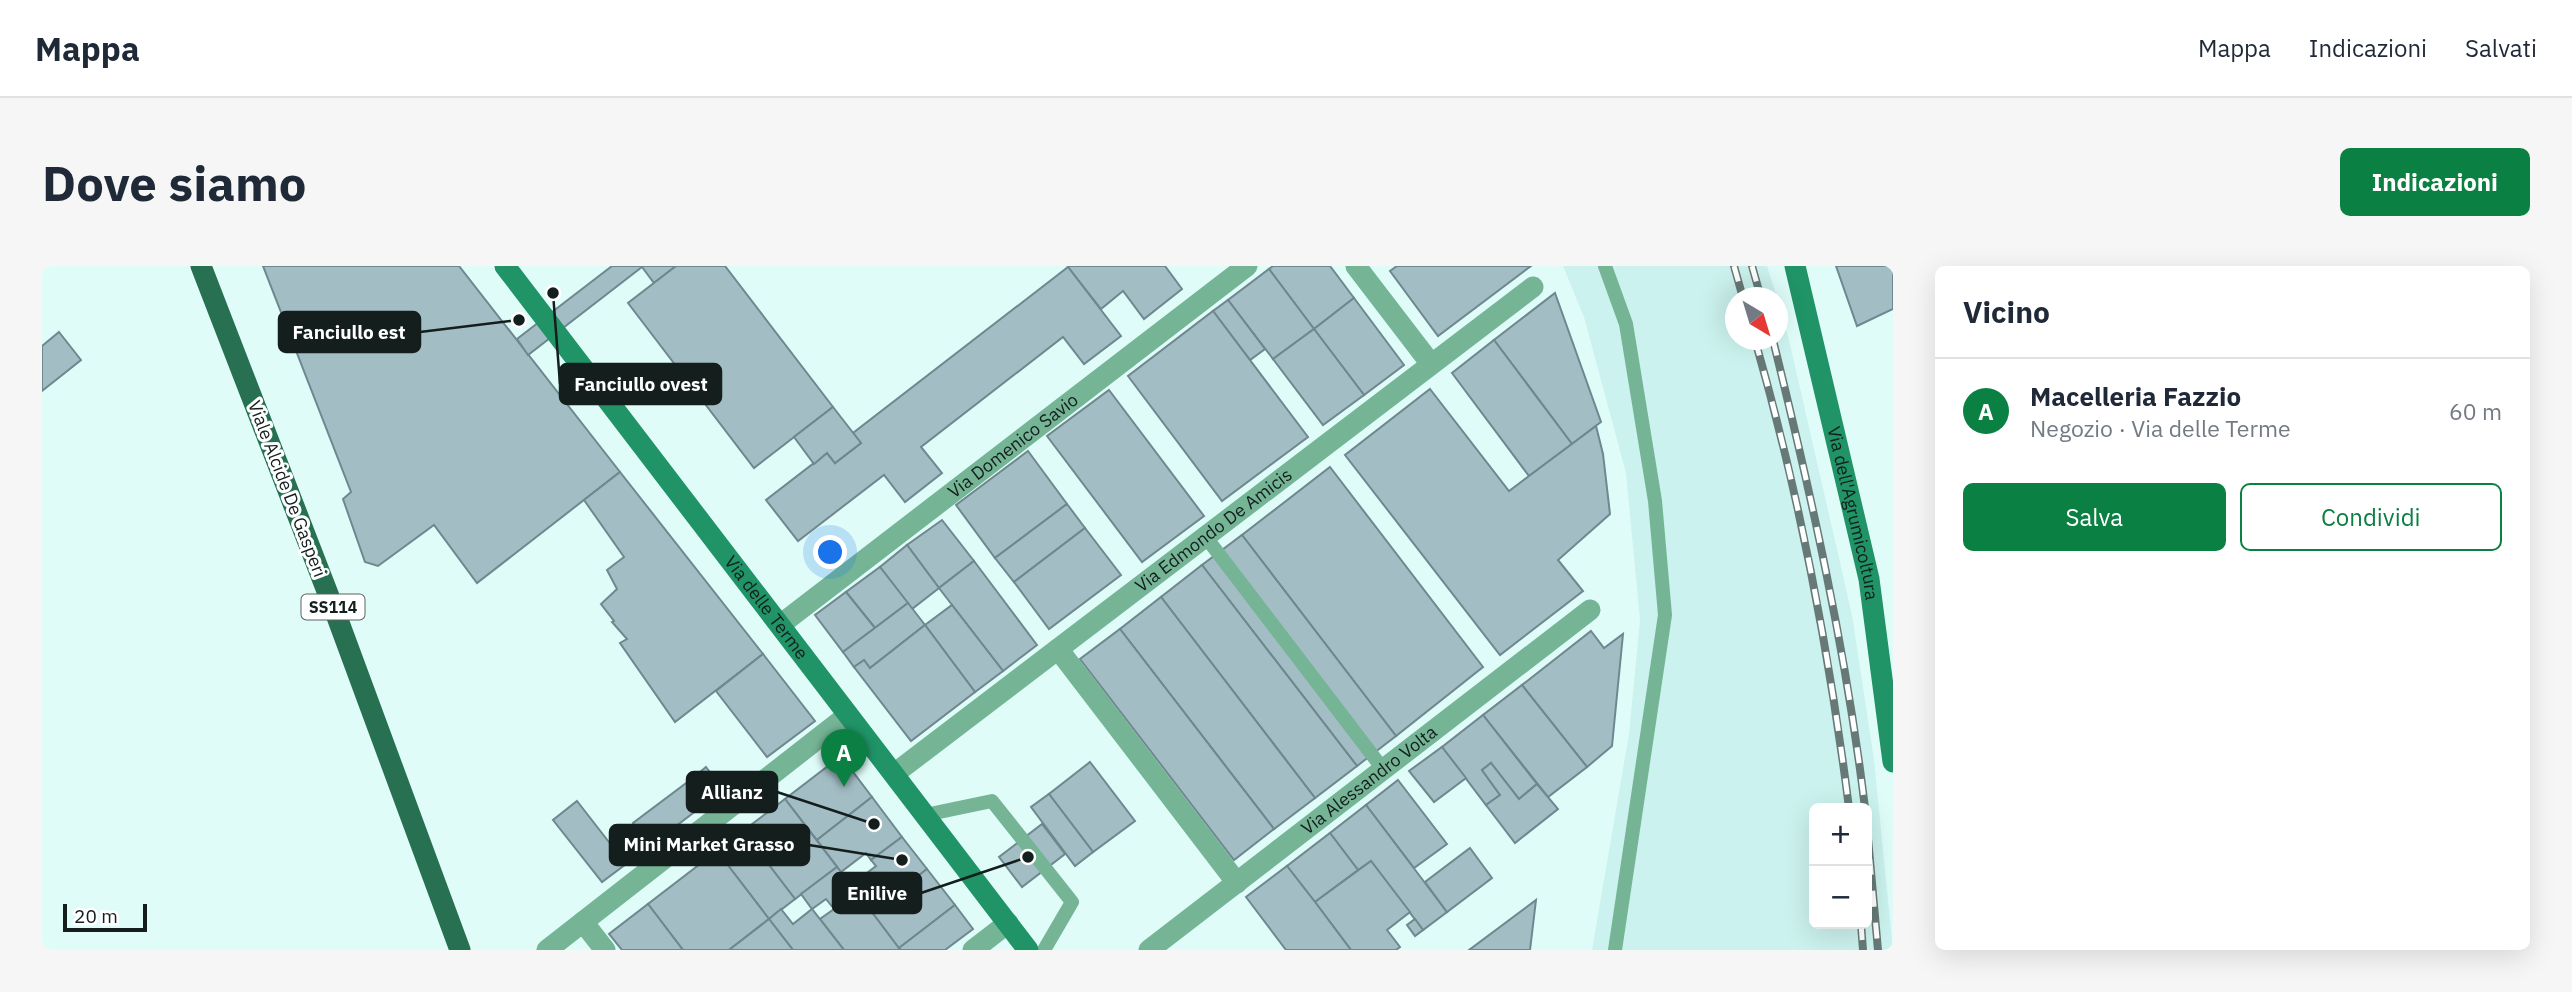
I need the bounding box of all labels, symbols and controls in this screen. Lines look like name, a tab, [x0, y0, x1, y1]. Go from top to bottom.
text: Mappa	[35, 27, 140, 70]
text: Mappa	[2198, 32, 2271, 64]
text: Indicazioni	[2309, 32, 2427, 64]
text: Salvati	[2465, 32, 2537, 64]
button: Indicazioni	[2340, 148, 2530, 216]
text: Dove siamo	[42, 151, 307, 214]
north arrow	[1725, 287, 1788, 350]
text: Vicino	[1963, 292, 2050, 331]
callout: Fanciullo est	[279, 312, 420, 352]
text: Fanciullo est	[292, 320, 406, 344]
callout: Fanciullo ovest	[560, 364, 721, 404]
text: Fanciullo ovest	[574, 372, 708, 396]
text: Macelleria Fazzio	[2030, 379, 2241, 413]
street label: Via Domenico Savio	[943, 388, 1083, 503]
text: A	[1978, 396, 1994, 426]
text: 60 m	[2449, 396, 2502, 426]
street label: Viale Alcide De Gasperi	[243, 397, 332, 580]
text: Negozio · Via delle Terme	[2030, 413, 2291, 443]
street label: Via dell'Agrumicoltura	[1822, 424, 1884, 602]
street label: Via Edmondo De Amicis	[1130, 463, 1296, 597]
button: Salva	[1963, 483, 2226, 551]
button: Condividi	[2240, 483, 2502, 551]
your location	[813, 535, 847, 569]
street label: Via delle Terme	[720, 551, 814, 664]
road number: SS114	[302, 594, 364, 620]
street label: Via Alessandro Volta	[1296, 720, 1442, 840]
pin: A	[821, 729, 867, 787]
callout: Allianz	[687, 772, 777, 812]
text: Allianz	[701, 780, 763, 804]
map controls	[1809, 803, 1872, 929]
button: +	[1809, 803, 1872, 866]
callout: Mini Market Grasso	[610, 825, 809, 865]
text: Mini Market Grasso	[624, 832, 795, 856]
button: −	[1809, 866, 1872, 929]
callout: Enilive	[833, 873, 921, 913]
text: Enilive	[847, 881, 907, 905]
scale bar	[63, 901, 147, 933]
text: 20 m	[74, 904, 118, 928]

